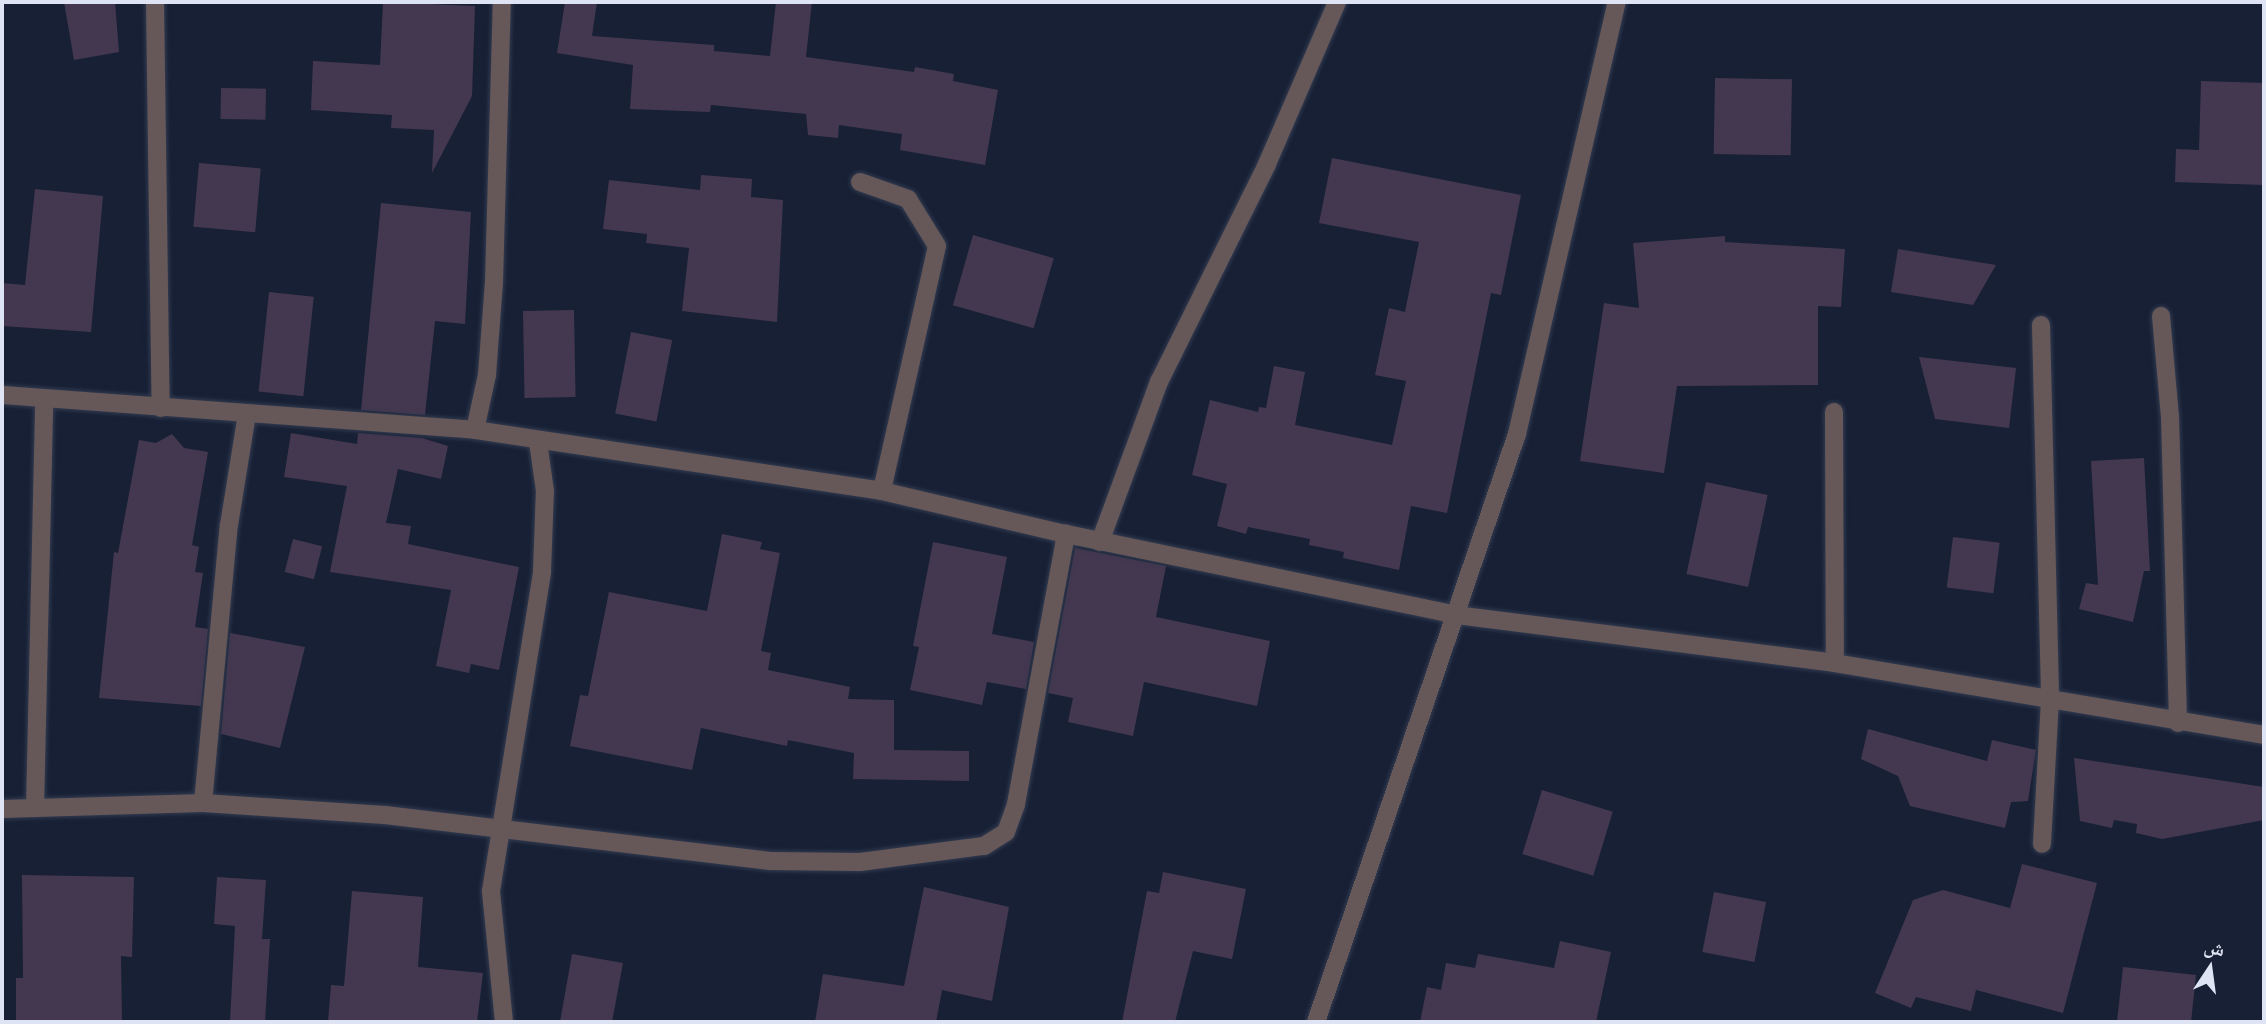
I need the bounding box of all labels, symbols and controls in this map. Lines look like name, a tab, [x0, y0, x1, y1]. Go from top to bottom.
north arrow	[2175, 933, 2245, 1003]
text: ش	[2202, 934, 2227, 961]

